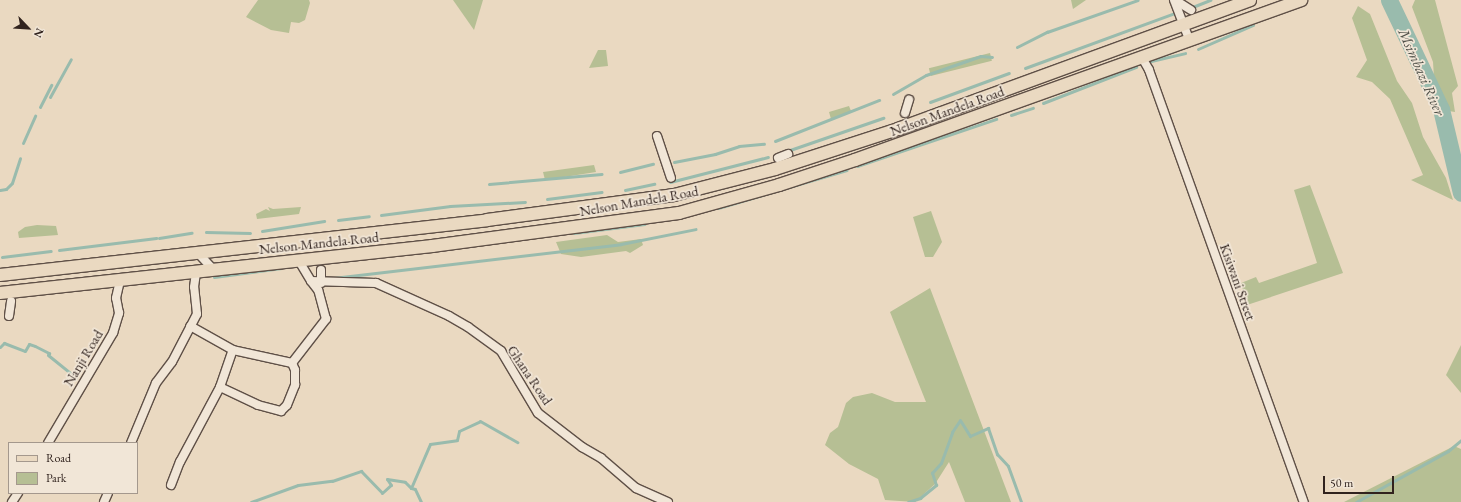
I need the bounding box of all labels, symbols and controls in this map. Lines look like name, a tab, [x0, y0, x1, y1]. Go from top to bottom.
north arrow	[8, 8, 48, 48]
text: N	[31, 26, 47, 40]
water label: Msimbazi River	[1395, 26, 1449, 118]
street label: Nelson Mandela Road	[888, 83, 1006, 139]
street label: Nelson Mandela Road	[578, 182, 700, 220]
street label: Nelson Mandela Road	[258, 228, 380, 258]
street label: Kisiwani Street	[1216, 241, 1260, 323]
street label: Nanji Road	[60, 327, 106, 389]
street label: Ghana Road	[504, 342, 556, 408]
legend	[8, 442, 138, 494]
text: Road	[46, 450, 71, 466]
scale bar	[1325, 468, 1396, 494]
text: Park	[46, 470, 66, 486]
text: 50 m	[1330, 475, 1353, 491]

